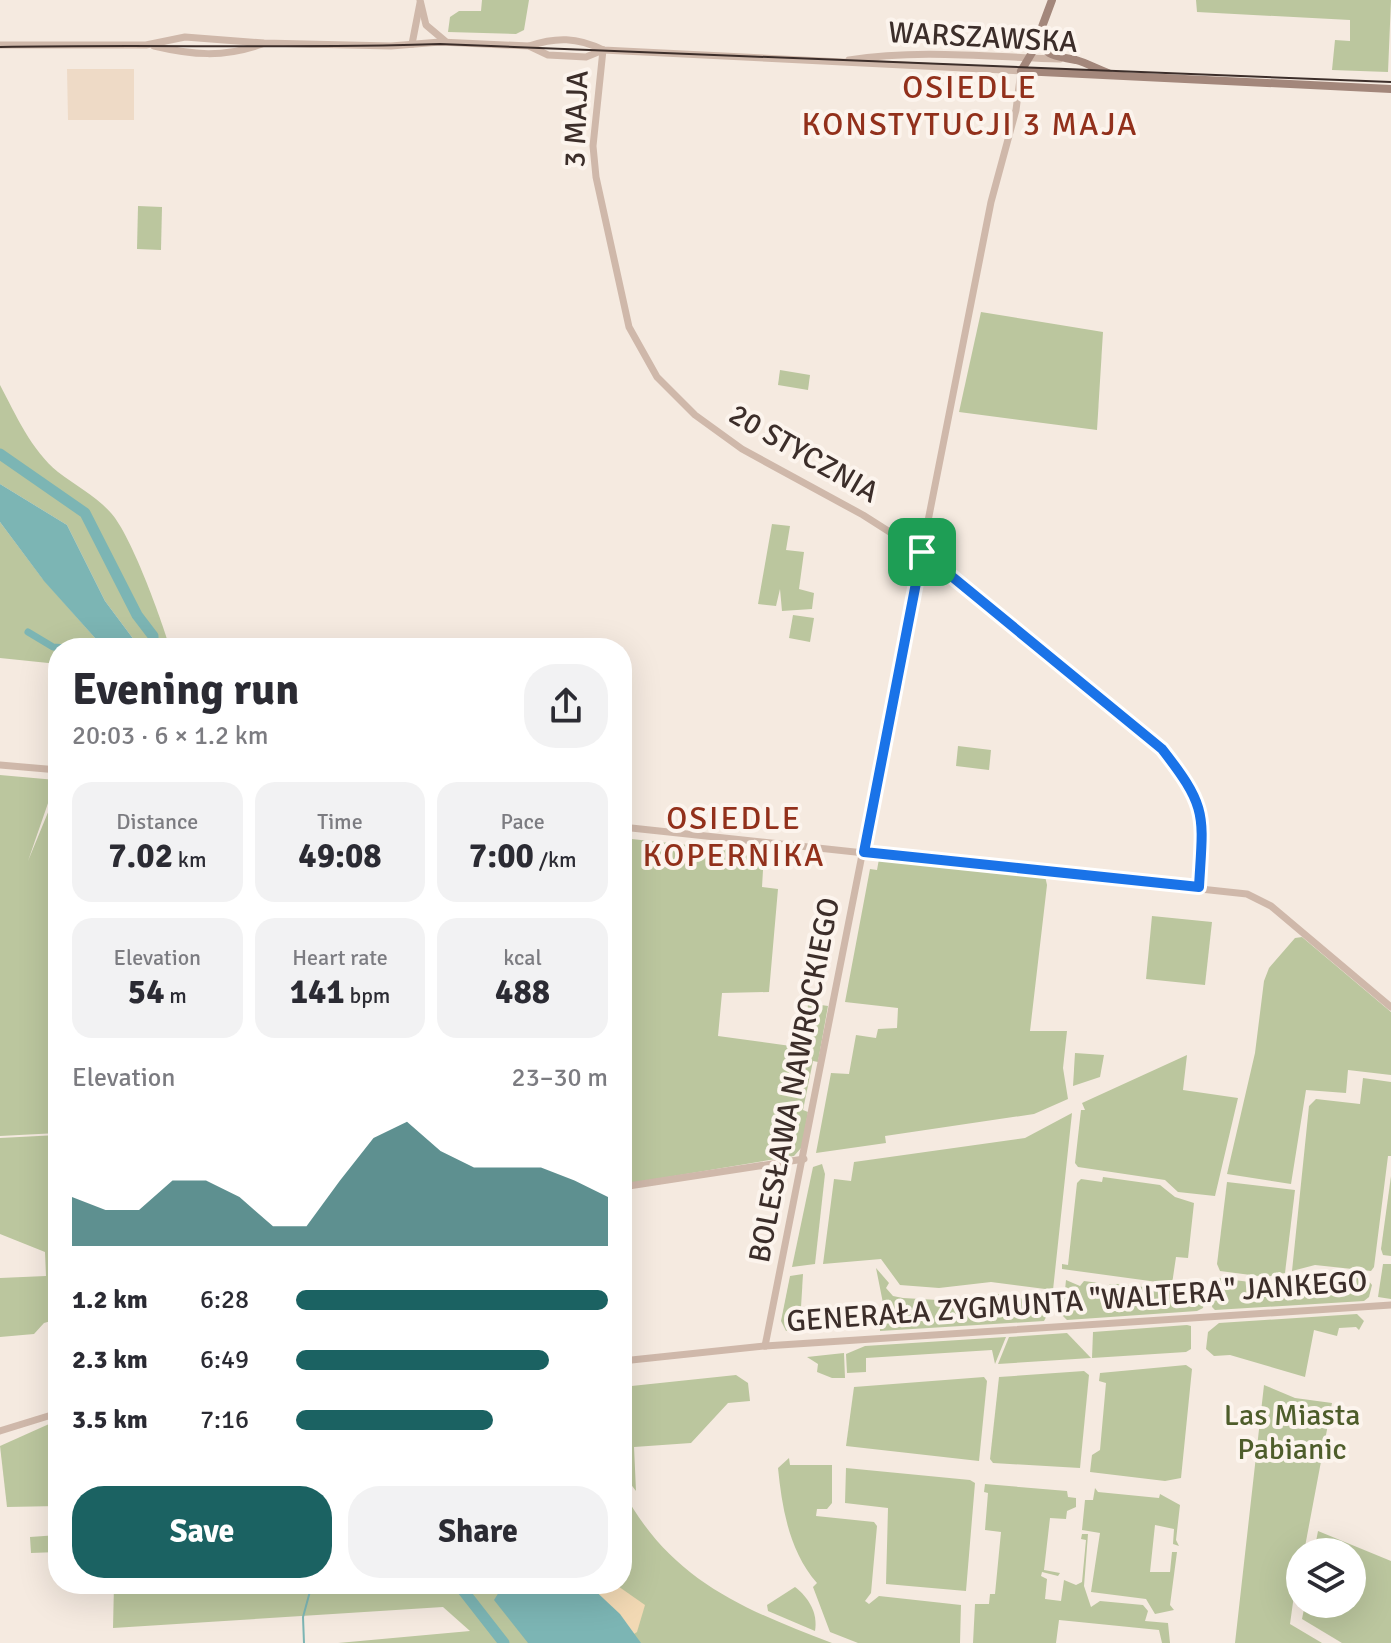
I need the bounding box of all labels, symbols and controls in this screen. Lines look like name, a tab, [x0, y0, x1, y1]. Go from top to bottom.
street label: WARSZAWSKA	[887, 14, 1079, 61]
district label: OSIEDLE KONSTYTUCJI 3 MAJA	[801, 68, 1139, 144]
street label: 3 MAJA	[556, 70, 597, 168]
street label: 20 STYCZNIA	[722, 396, 885, 511]
pin	[888, 518, 956, 586]
icon: arrive	[900, 530, 944, 574]
text: Evening run	[72, 663, 299, 717]
button: share	[524, 664, 608, 748]
text: 20:03 · 6 × 1.2 km	[72, 720, 268, 752]
district label: OSIEDLE KOPERNIKA	[642, 799, 826, 875]
text: Distance	[116, 808, 198, 835]
text: Time	[317, 808, 363, 835]
text: Pace	[501, 808, 545, 835]
text: 7.02	[108, 835, 173, 877]
text: 49:08	[298, 835, 382, 877]
text: 7:00	[469, 835, 534, 877]
text: km	[173, 846, 206, 873]
text: /km	[534, 846, 577, 873]
street label: BOLESŁAWA NAWROCKIEGO	[741, 895, 848, 1266]
text: Elevation	[114, 944, 201, 971]
text: Heart rate	[292, 944, 388, 971]
text: kcal	[503, 944, 542, 971]
text: 54	[128, 971, 165, 1013]
text: 141	[290, 971, 345, 1013]
text: 488	[495, 971, 550, 1013]
text: m	[165, 982, 187, 1009]
text: bpm	[345, 982, 390, 1009]
text: Elevation	[72, 1062, 176, 1094]
text: 23–30 m	[512, 1062, 608, 1094]
street label: GENERAŁA ZYGMUNTA "WALTERA" JANKEGO	[785, 1263, 1369, 1340]
text: 1.2 km	[72, 1284, 148, 1316]
text: 6:28	[200, 1284, 249, 1316]
text: 2.3 km	[72, 1344, 148, 1376]
text: 6:49	[200, 1344, 249, 1376]
park label: Las Miasta Pabianic	[1224, 1397, 1360, 1468]
text: 3.5 km	[72, 1404, 148, 1436]
text: 7:16	[200, 1404, 249, 1436]
button: Save	[72, 1486, 332, 1578]
button: Share	[348, 1486, 608, 1578]
map controls	[1286, 1538, 1366, 1618]
button: layers	[1286, 1538, 1366, 1618]

